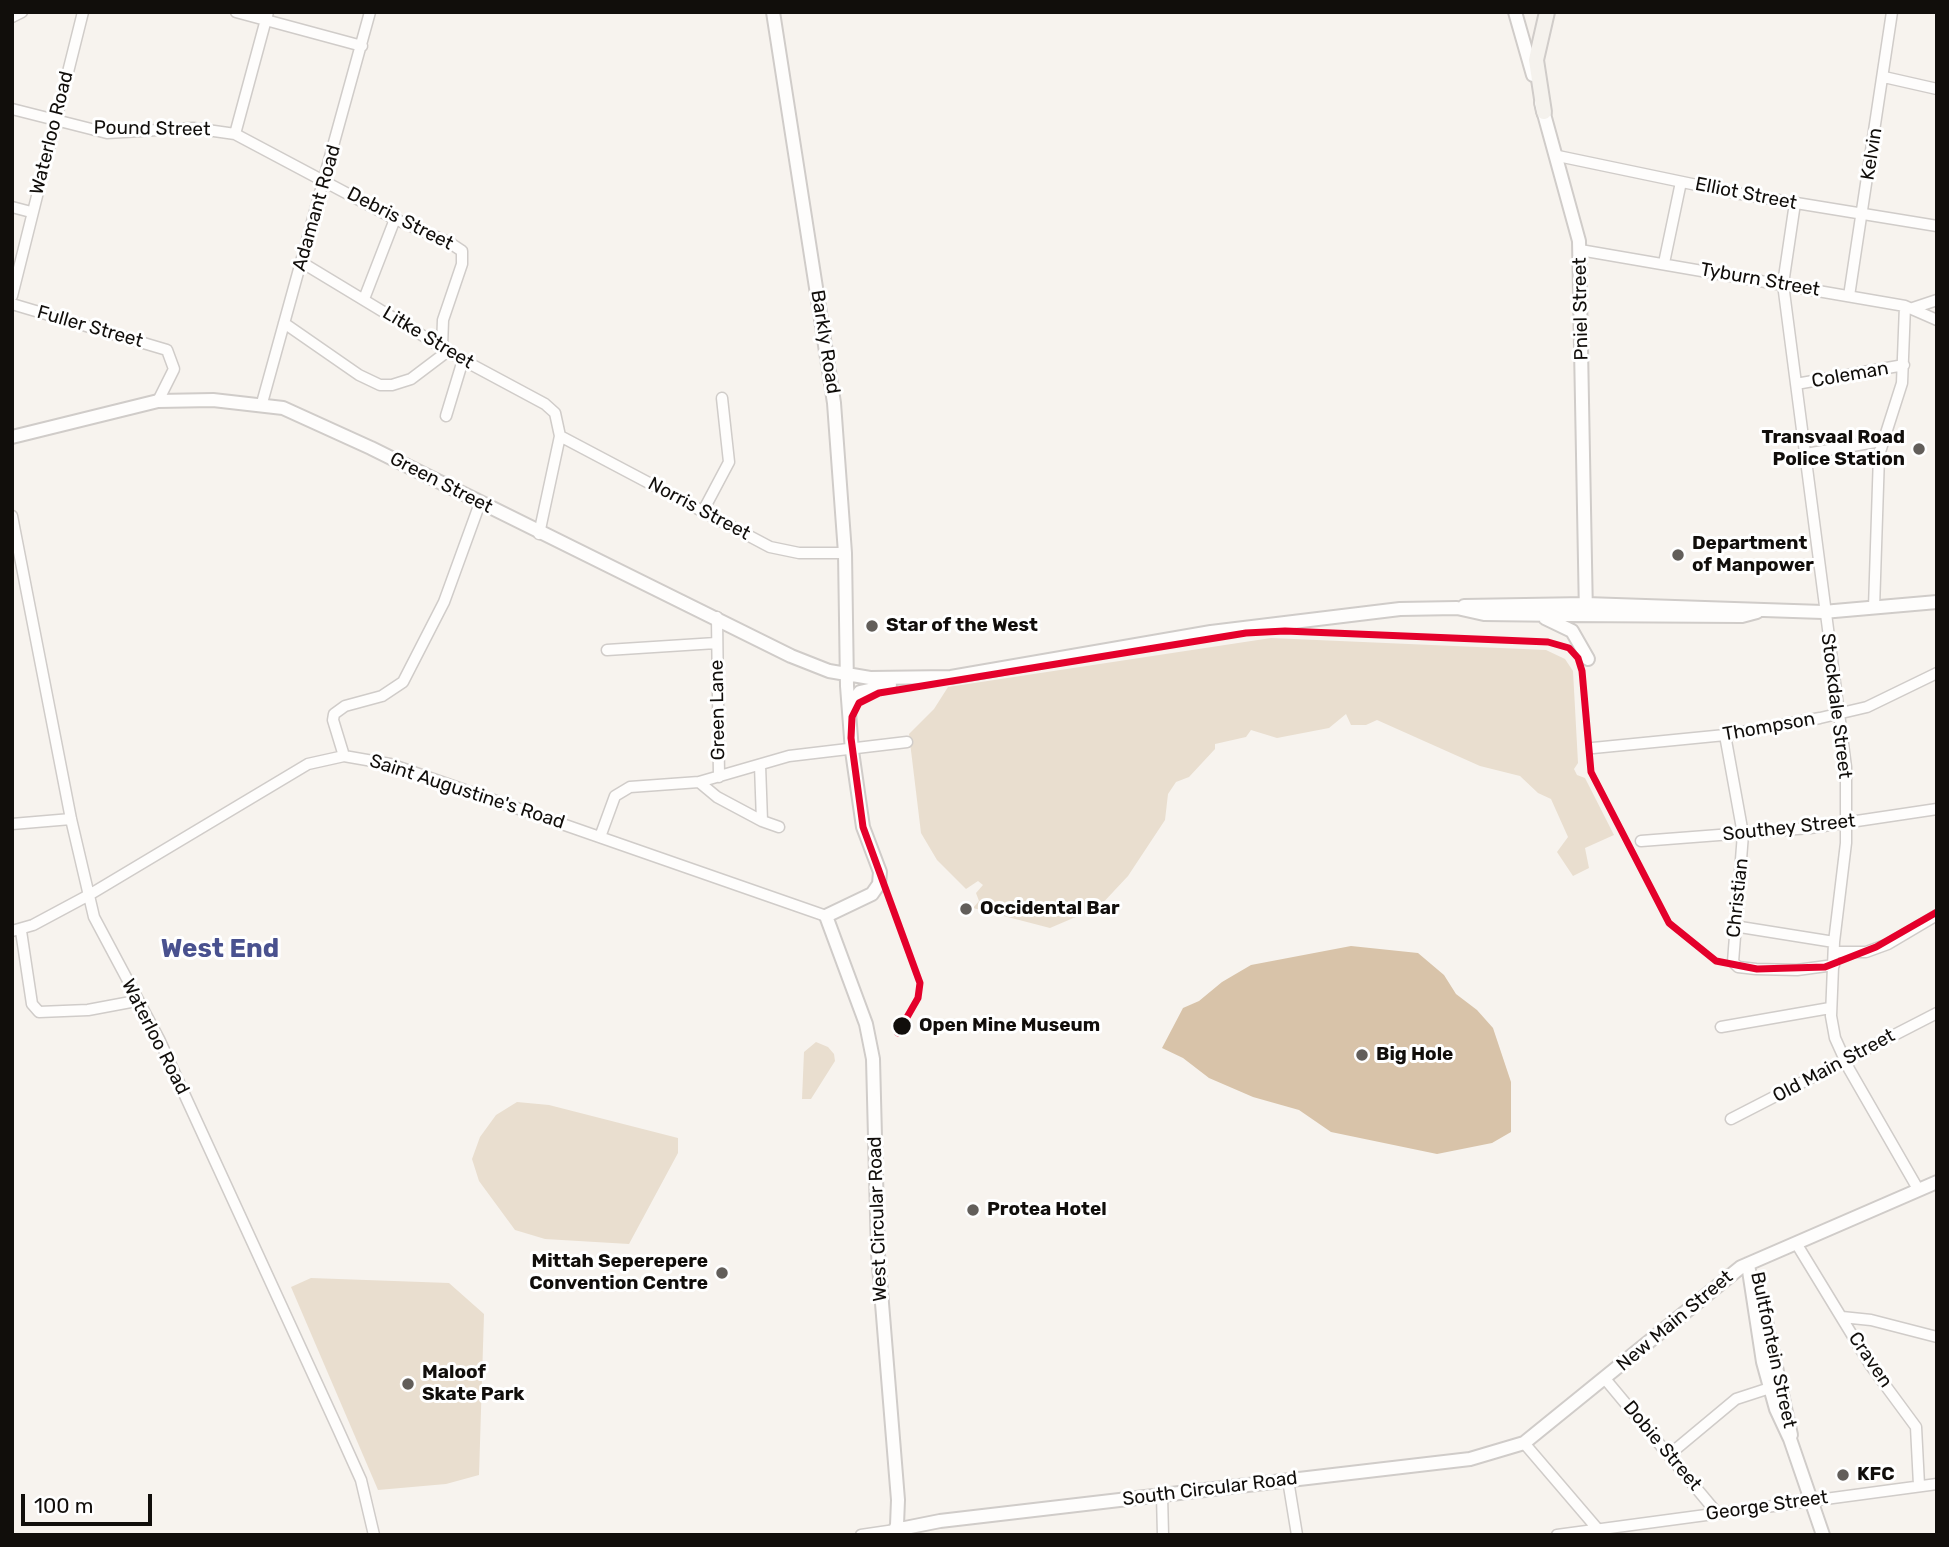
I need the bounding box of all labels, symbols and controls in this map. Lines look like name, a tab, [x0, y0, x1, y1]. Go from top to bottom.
street label: Waterloo Road	[26, 69, 78, 197]
street label: Pound Street	[93, 117, 211, 141]
street label: Kelvin	[1857, 126, 1887, 182]
street label: Adamant Road	[288, 142, 346, 274]
street label: Elliot Street	[1693, 173, 1799, 215]
street label: Debris Street	[343, 182, 457, 256]
street label: Pniel Street	[1569, 257, 1593, 361]
street label: Tyburn Street	[1698, 258, 1822, 302]
street label: Barkly Road	[806, 288, 844, 396]
street label: Fuller Street	[34, 301, 146, 353]
street label: Litke Street	[378, 302, 478, 374]
street label: Coleman	[1810, 357, 1890, 393]
place label: Transvaal Road Police Station	[1761, 427, 1905, 471]
marker: Transvaal Road Police Station	[1911, 441, 1927, 457]
street label: Green Street	[386, 447, 496, 519]
street label: Norris Street	[644, 473, 754, 545]
place label: Department of Manpower	[1692, 533, 1814, 577]
marker: Department of Manpower	[1670, 547, 1686, 563]
place label: Star of the West	[886, 615, 1038, 637]
marker: Star of the West	[864, 618, 880, 634]
street label: Stockdale Street	[1816, 632, 1856, 780]
street label: Green Lane	[706, 659, 730, 761]
street label: Thompson	[1721, 708, 1817, 746]
street label: Saint Augustine's Road	[367, 750, 567, 834]
street label: Southey Street	[1721, 810, 1857, 846]
street label: Christian	[1722, 857, 1754, 939]
place label: Occidental Bar	[980, 898, 1120, 920]
marker: Occidental Bar	[958, 901, 974, 917]
district label: West End	[161, 933, 279, 965]
street label: Waterloo Road	[116, 975, 194, 1099]
marker: Open Mine Museum	[891, 1015, 913, 1037]
place label: Open Mine Museum	[919, 1015, 1100, 1037]
street label: Old Main Street	[1769, 1024, 1899, 1108]
place label: Big Hole	[1376, 1044, 1453, 1066]
marker: Big Hole	[1354, 1047, 1370, 1063]
street label: West Circular Road	[864, 1136, 892, 1302]
place label: Protea Hotel	[987, 1199, 1107, 1221]
marker: Protea Hotel	[965, 1202, 981, 1218]
place label: Mittah Seperepere Convention Centre	[529, 1251, 708, 1295]
marker: Mittah Seperepere Convention Centre	[714, 1265, 730, 1281]
street label: New Main Street	[1612, 1266, 1738, 1376]
street label: Bultfontein Street	[1745, 1270, 1801, 1430]
street label: Craven	[1843, 1328, 1897, 1392]
place label: Maloof Skate Park	[422, 1362, 524, 1406]
marker: Maloof Skate Park	[400, 1376, 416, 1392]
street label: Dobie Street	[1618, 1396, 1706, 1496]
place label: KFC	[1857, 1464, 1895, 1486]
street label: South Circular Road	[1121, 1467, 1299, 1511]
marker: KFC	[1835, 1467, 1851, 1483]
scale bar	[24, 1480, 156, 1524]
street label: George Street	[1704, 1486, 1830, 1526]
text: 100 m	[34, 1493, 93, 1518]

